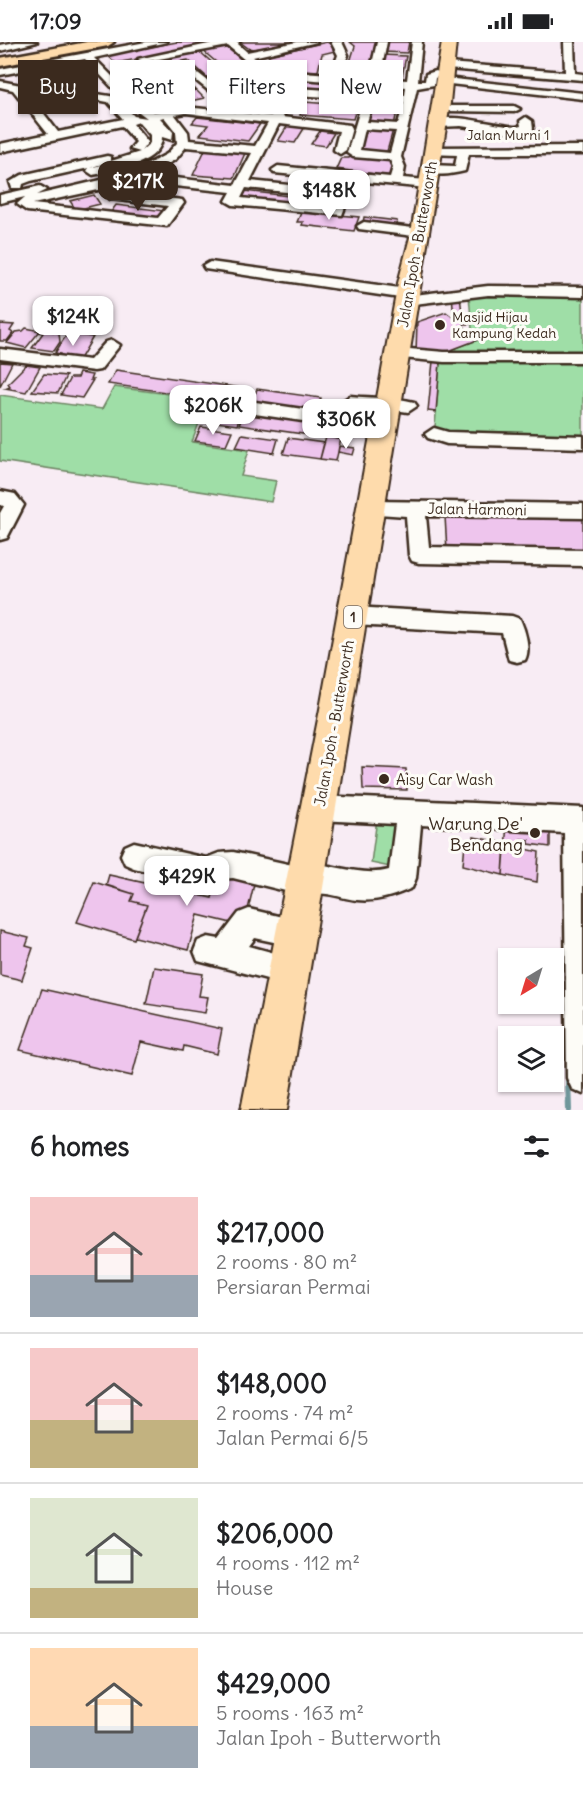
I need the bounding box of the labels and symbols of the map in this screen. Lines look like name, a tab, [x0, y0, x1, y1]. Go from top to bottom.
street label: Jalan Murni 1	[467, 126, 549, 144]
street label: Jalan Ipoh - Butterworth	[393, 159, 441, 329]
pin: $217K	[96, 161, 180, 212]
pin: $148K	[287, 170, 371, 221]
pin: $124K	[31, 296, 115, 347]
place label: Masjid Hijau Kampung Kedah	[452, 308, 556, 342]
marker: Masjid Hijau Kampung Kedah	[433, 318, 447, 332]
pin: $206K	[171, 385, 255, 436]
pin: $306K	[304, 399, 388, 450]
street label: Jalan Harmoni	[427, 499, 527, 519]
road number: 1	[344, 606, 362, 628]
street label: Jalan Ipoh - Butterworth	[310, 638, 358, 808]
place label: Aisy Car Wash	[396, 770, 493, 789]
marker: Aisy Car Wash	[377, 772, 391, 786]
place label: Warung De' Bendang	[428, 812, 523, 856]
marker: Warung De' Bendang	[528, 826, 542, 840]
pin: $429K	[145, 856, 229, 907]
north arrow	[498, 948, 564, 1014]

